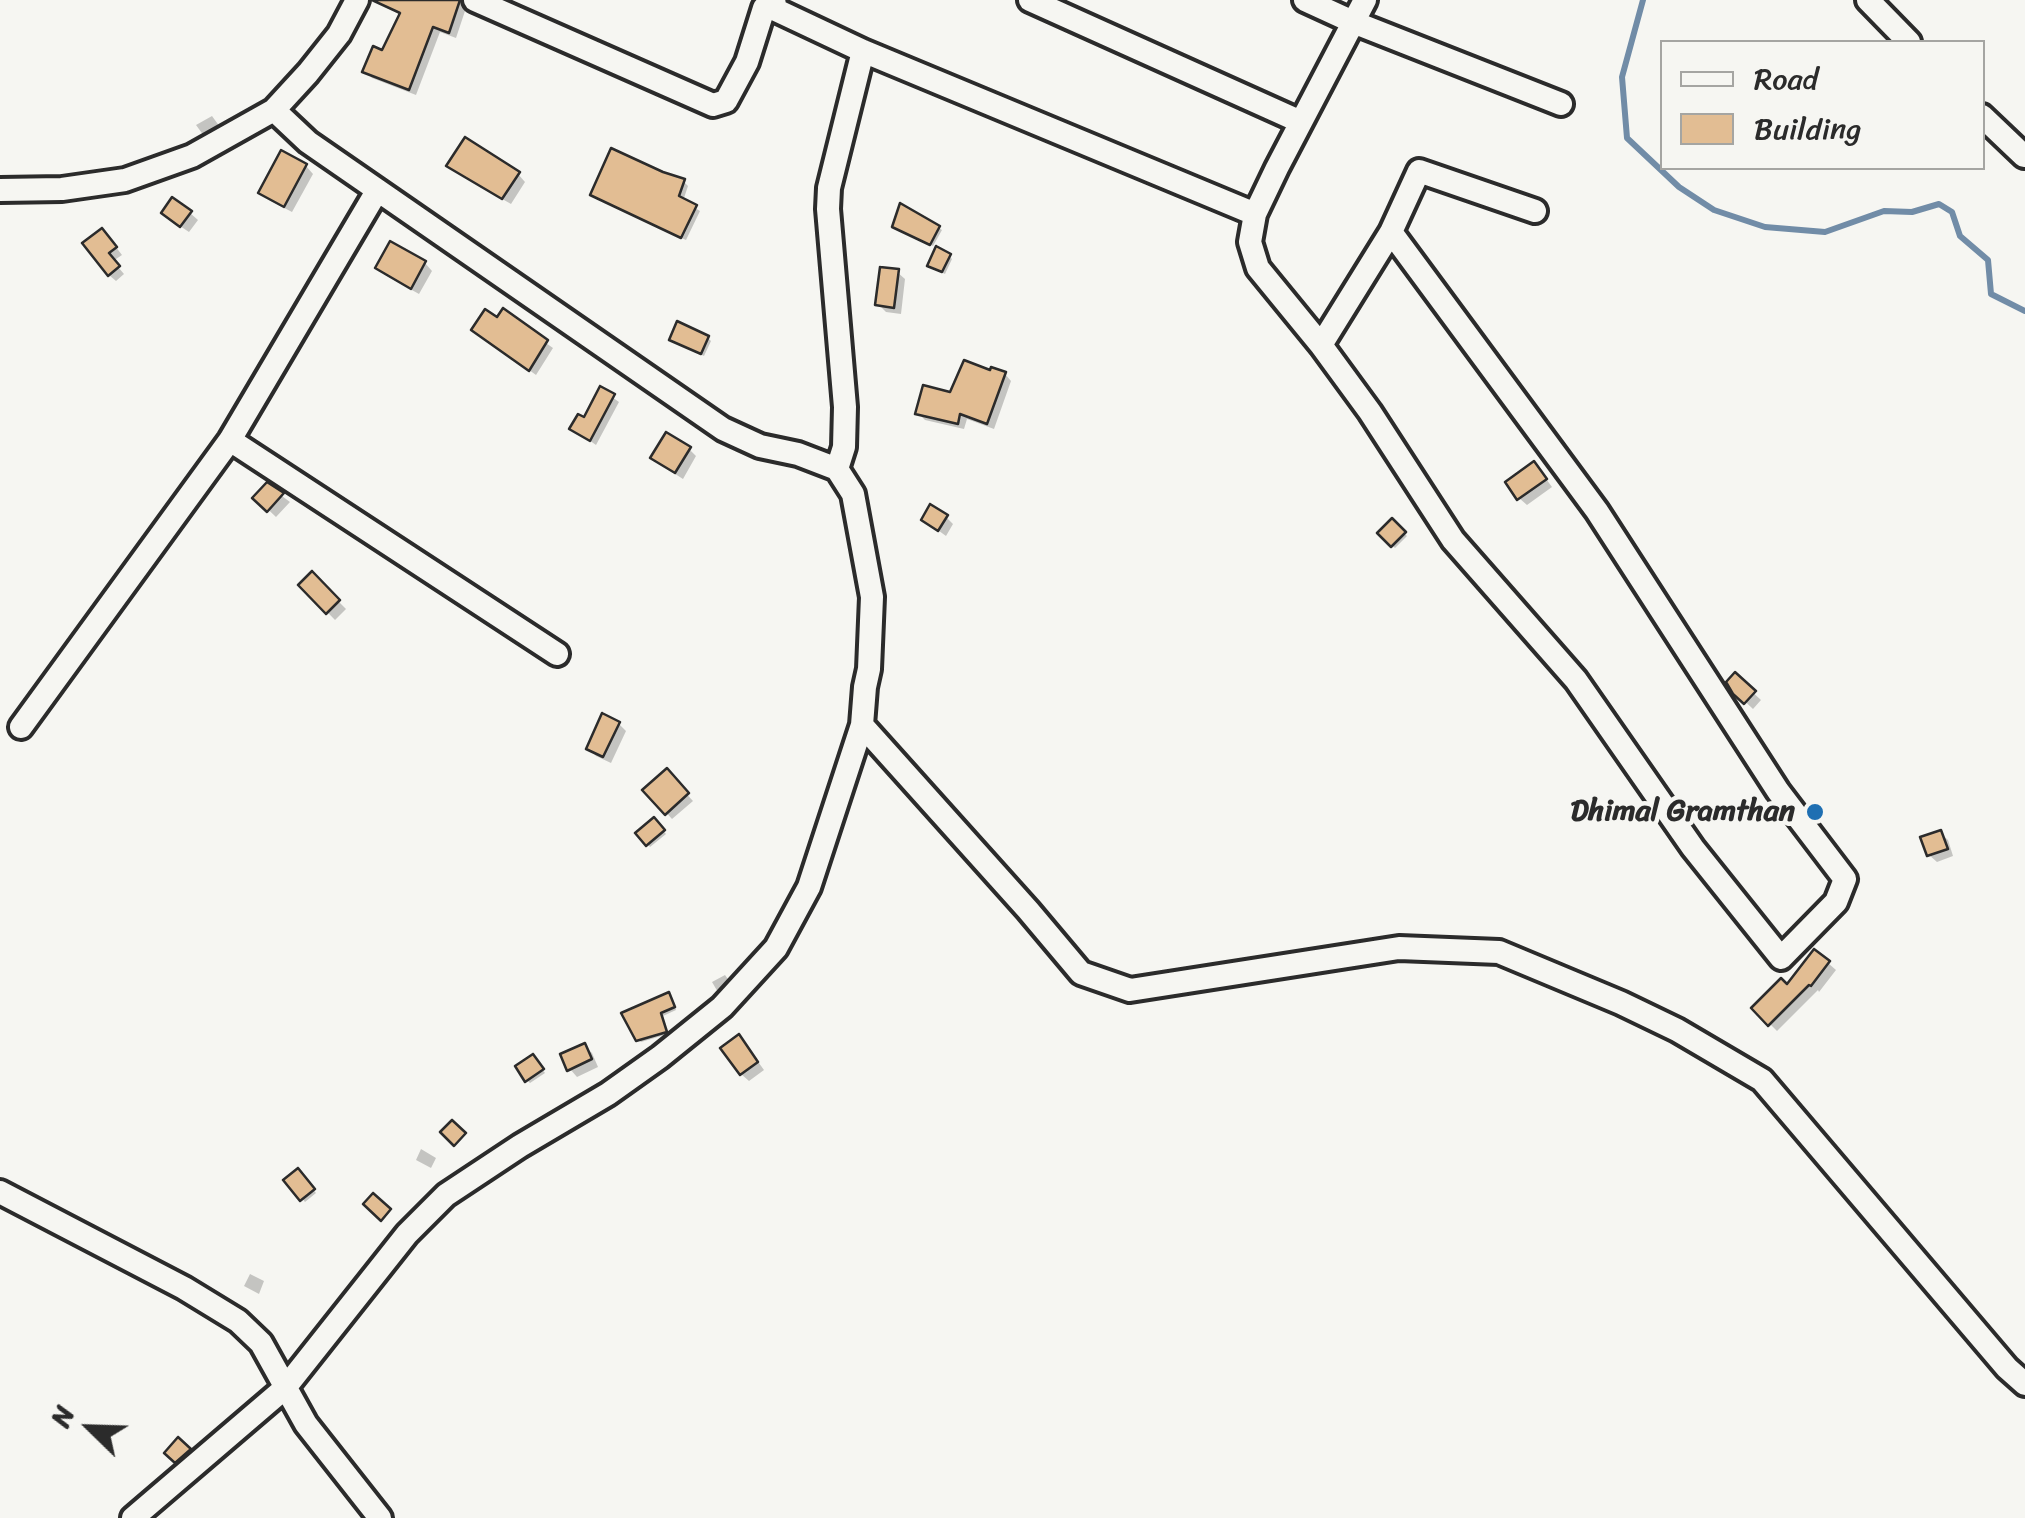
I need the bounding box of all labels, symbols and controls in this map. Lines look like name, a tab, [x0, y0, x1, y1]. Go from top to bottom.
legend	[1660, 40, 1985, 170]
text: Road	[1754, 52, 1818, 106]
text: Building	[1754, 102, 1861, 156]
place label: Dhimal Gramthan	[1570, 794, 1795, 830]
marker: Dhimal Gramthan	[1804, 801, 1826, 823]
north arrow	[40, 1378, 140, 1478]
text: N	[36, 1398, 88, 1435]

